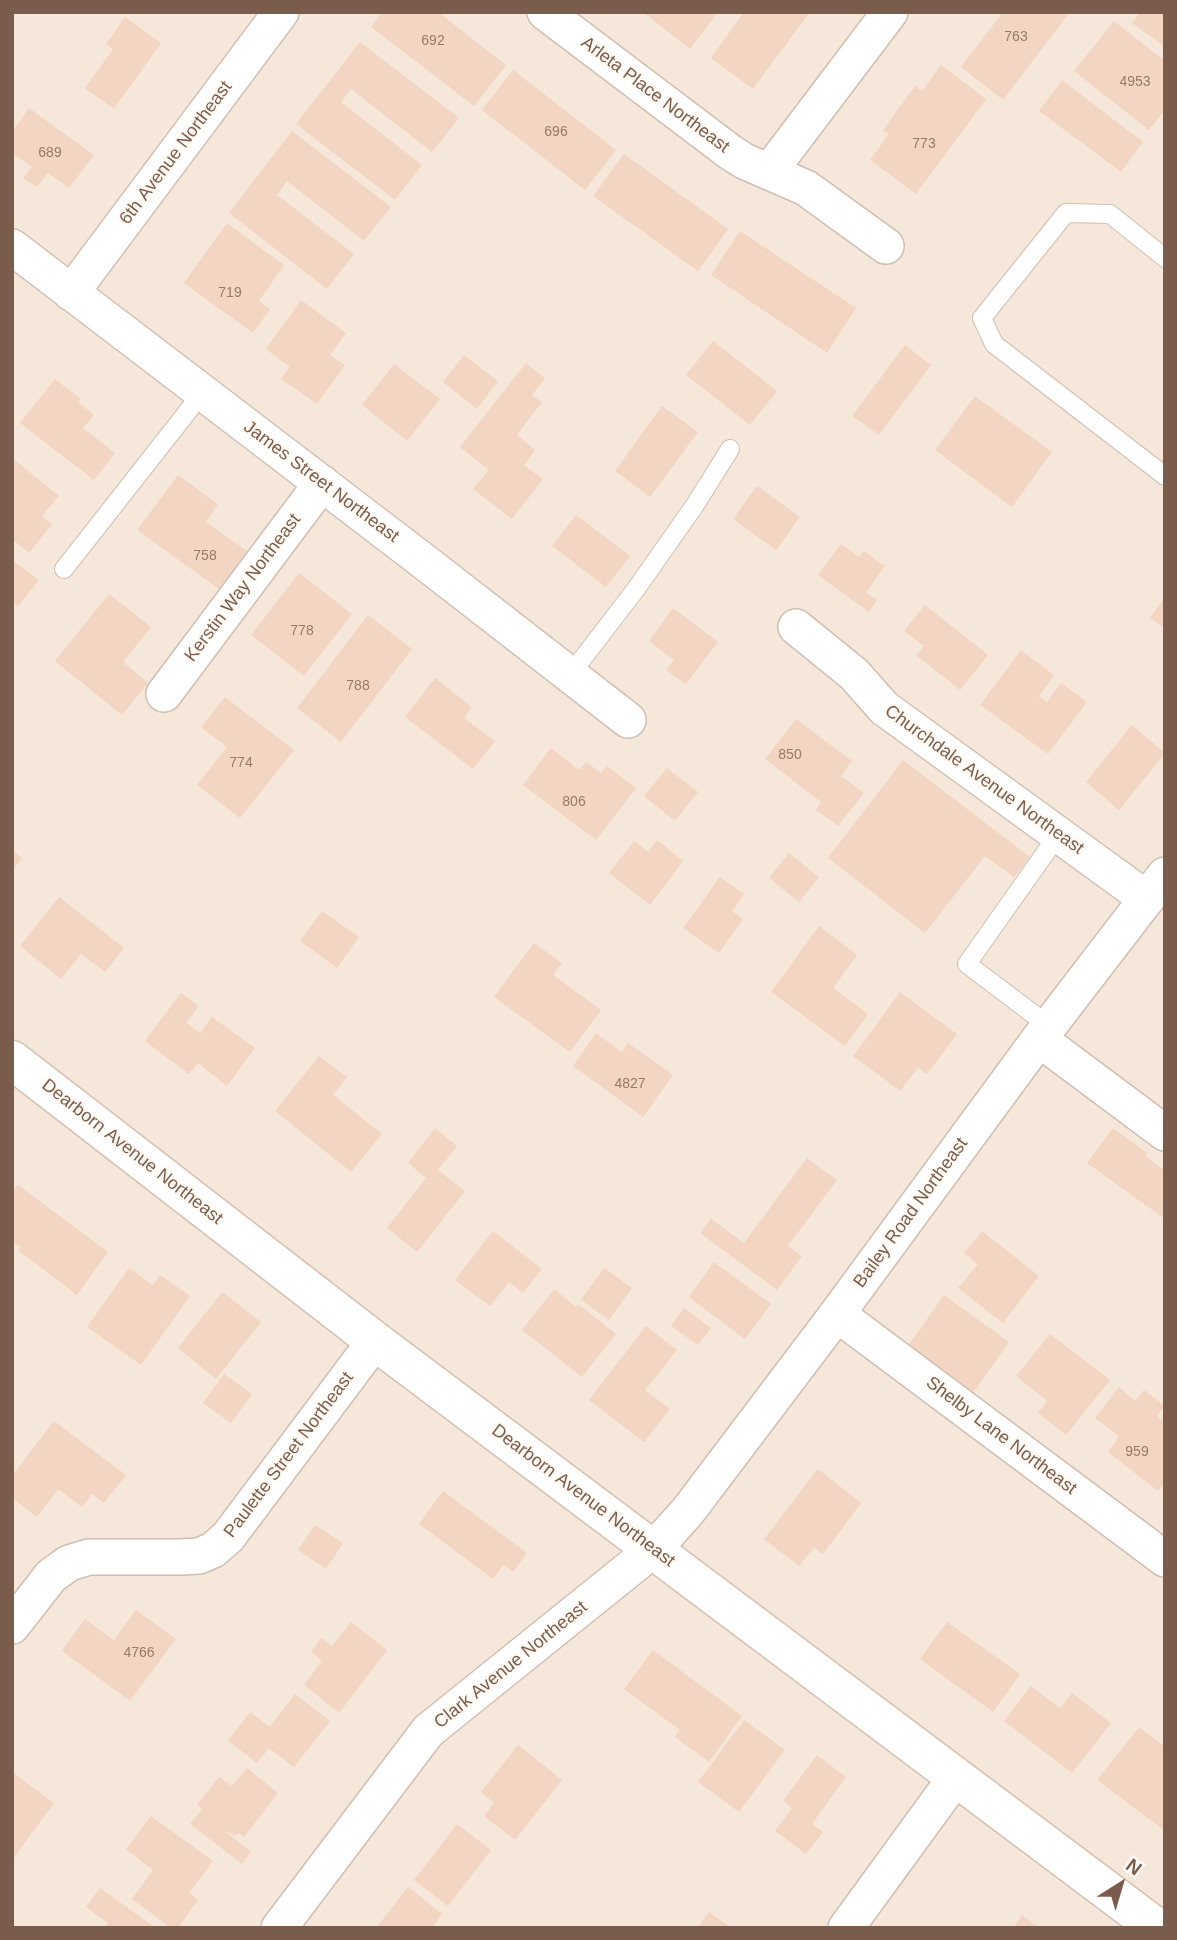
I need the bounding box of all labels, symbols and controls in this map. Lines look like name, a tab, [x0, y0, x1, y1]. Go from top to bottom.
house number: 763	[1004, 29, 1028, 45]
street label: Arleta Place Northeast	[577, 32, 733, 158]
house number: 692	[421, 33, 445, 49]
house number: 4953	[1119, 74, 1151, 90]
street label: 6th Avenue Northeast	[115, 77, 237, 229]
house number: 696	[544, 124, 568, 140]
house number: 773	[912, 136, 936, 152]
house number: 689	[38, 145, 62, 161]
house number: 719	[218, 285, 242, 301]
street label: James Street Northeast	[239, 416, 403, 548]
street label: Kerstin Way Northeast	[180, 510, 306, 666]
house number: 758	[193, 548, 217, 564]
house number: 778	[290, 623, 314, 639]
house number: 788	[346, 678, 370, 694]
street label: Churchdale Avenue Northeast	[880, 700, 1088, 860]
house number: 850	[778, 747, 802, 763]
house number: 774	[229, 755, 253, 771]
house number: 806	[562, 794, 586, 810]
street label: Dearborn Avenue Northeast	[37, 1075, 227, 1229]
house number: 4827	[614, 1076, 646, 1092]
street label: Bailey Road Northeast	[849, 1134, 973, 1292]
street label: Paulette Street Northeast	[220, 1368, 358, 1542]
street label: Shelby Lane Northeast	[921, 1372, 1081, 1500]
street label: Dearborn Avenue Northeast	[487, 1420, 679, 1572]
house number: 959	[1125, 1444, 1149, 1460]
street label: Clark Avenue Northeast	[430, 1597, 592, 1733]
house number: 4766	[123, 1645, 155, 1661]
north arrow	[1086, 1849, 1156, 1919]
text: N	[1122, 1854, 1146, 1879]

